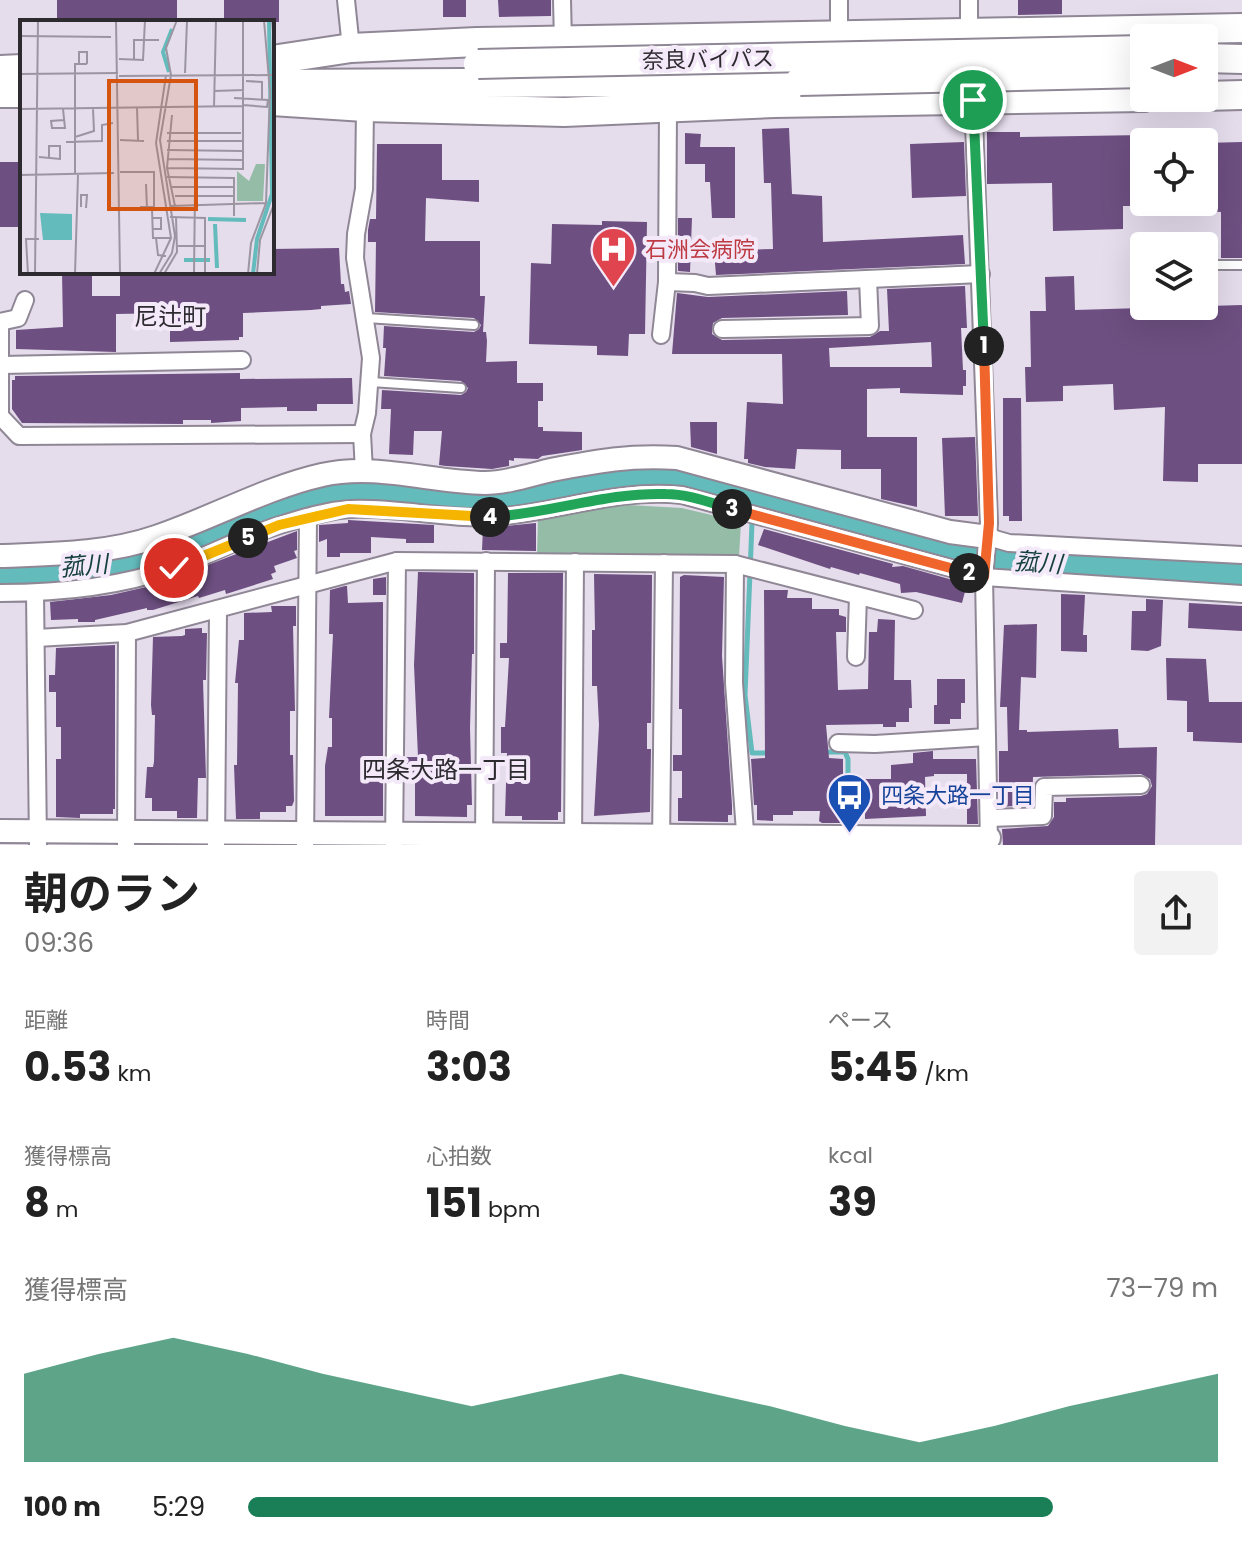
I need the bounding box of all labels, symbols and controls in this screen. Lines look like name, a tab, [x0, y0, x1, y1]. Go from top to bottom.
inset map	[20, 20, 274, 274]
north arrow	[1130, 24, 1218, 112]
map controls	[1130, 24, 1218, 320]
street label: 奈良バイパス	[642, 43, 774, 76]
pin	[939, 66, 1007, 134]
icon: arrive	[951, 78, 995, 122]
button: locate	[1130, 128, 1218, 216]
hospital icon: 石洲会病院	[590, 225, 638, 288]
button: layers	[1130, 232, 1218, 320]
place label: 石洲会病院	[645, 234, 755, 265]
district label: 尼辻町	[134, 300, 206, 333]
pin: 1	[964, 326, 1004, 366]
text: 1	[980, 330, 988, 361]
pin: 3	[712, 489, 752, 529]
text: 3	[725, 493, 739, 524]
pin: 4	[470, 497, 510, 537]
text: 4	[483, 501, 497, 532]
pin: 5	[228, 518, 268, 558]
text: 5	[241, 522, 255, 553]
pin	[140, 534, 208, 602]
water label: 菰川	[1013, 544, 1066, 581]
icon: check	[152, 546, 196, 590]
water label: 菰川	[59, 547, 112, 584]
pin: 2	[949, 553, 989, 593]
text: 2	[963, 557, 975, 588]
district label: 四条大路一丁目	[362, 753, 530, 786]
bus stop icon: 四条大路一丁目	[826, 771, 874, 834]
place label: 四条大路一丁目	[881, 780, 1035, 811]
text: 朝のラン	[24, 863, 200, 924]
button: share	[1134, 871, 1218, 955]
text: 09:36	[24, 925, 94, 961]
text: 距離	[24, 1005, 68, 1036]
text: 時間	[426, 1005, 470, 1036]
text: ペース	[828, 1005, 893, 1036]
text: 0.53	[24, 1039, 112, 1095]
text: 3:03	[426, 1039, 512, 1095]
text: 5:45	[828, 1039, 918, 1095]
text: km	[112, 1058, 151, 1089]
text: /km	[918, 1058, 969, 1089]
text: kcal	[828, 1140, 873, 1171]
text: 獲得標高	[24, 1141, 112, 1172]
text: 心拍数	[426, 1141, 492, 1172]
text: 39	[828, 1174, 877, 1230]
text: 8	[24, 1175, 50, 1231]
text: 151	[426, 1175, 482, 1231]
text: m	[50, 1194, 78, 1225]
text: bpm	[482, 1194, 540, 1225]
text: 73–79 m	[1107, 1270, 1218, 1306]
text: 獲得標高	[24, 1272, 128, 1308]
text: 100 m	[24, 1489, 101, 1525]
text: 5:29	[152, 1489, 205, 1525]

